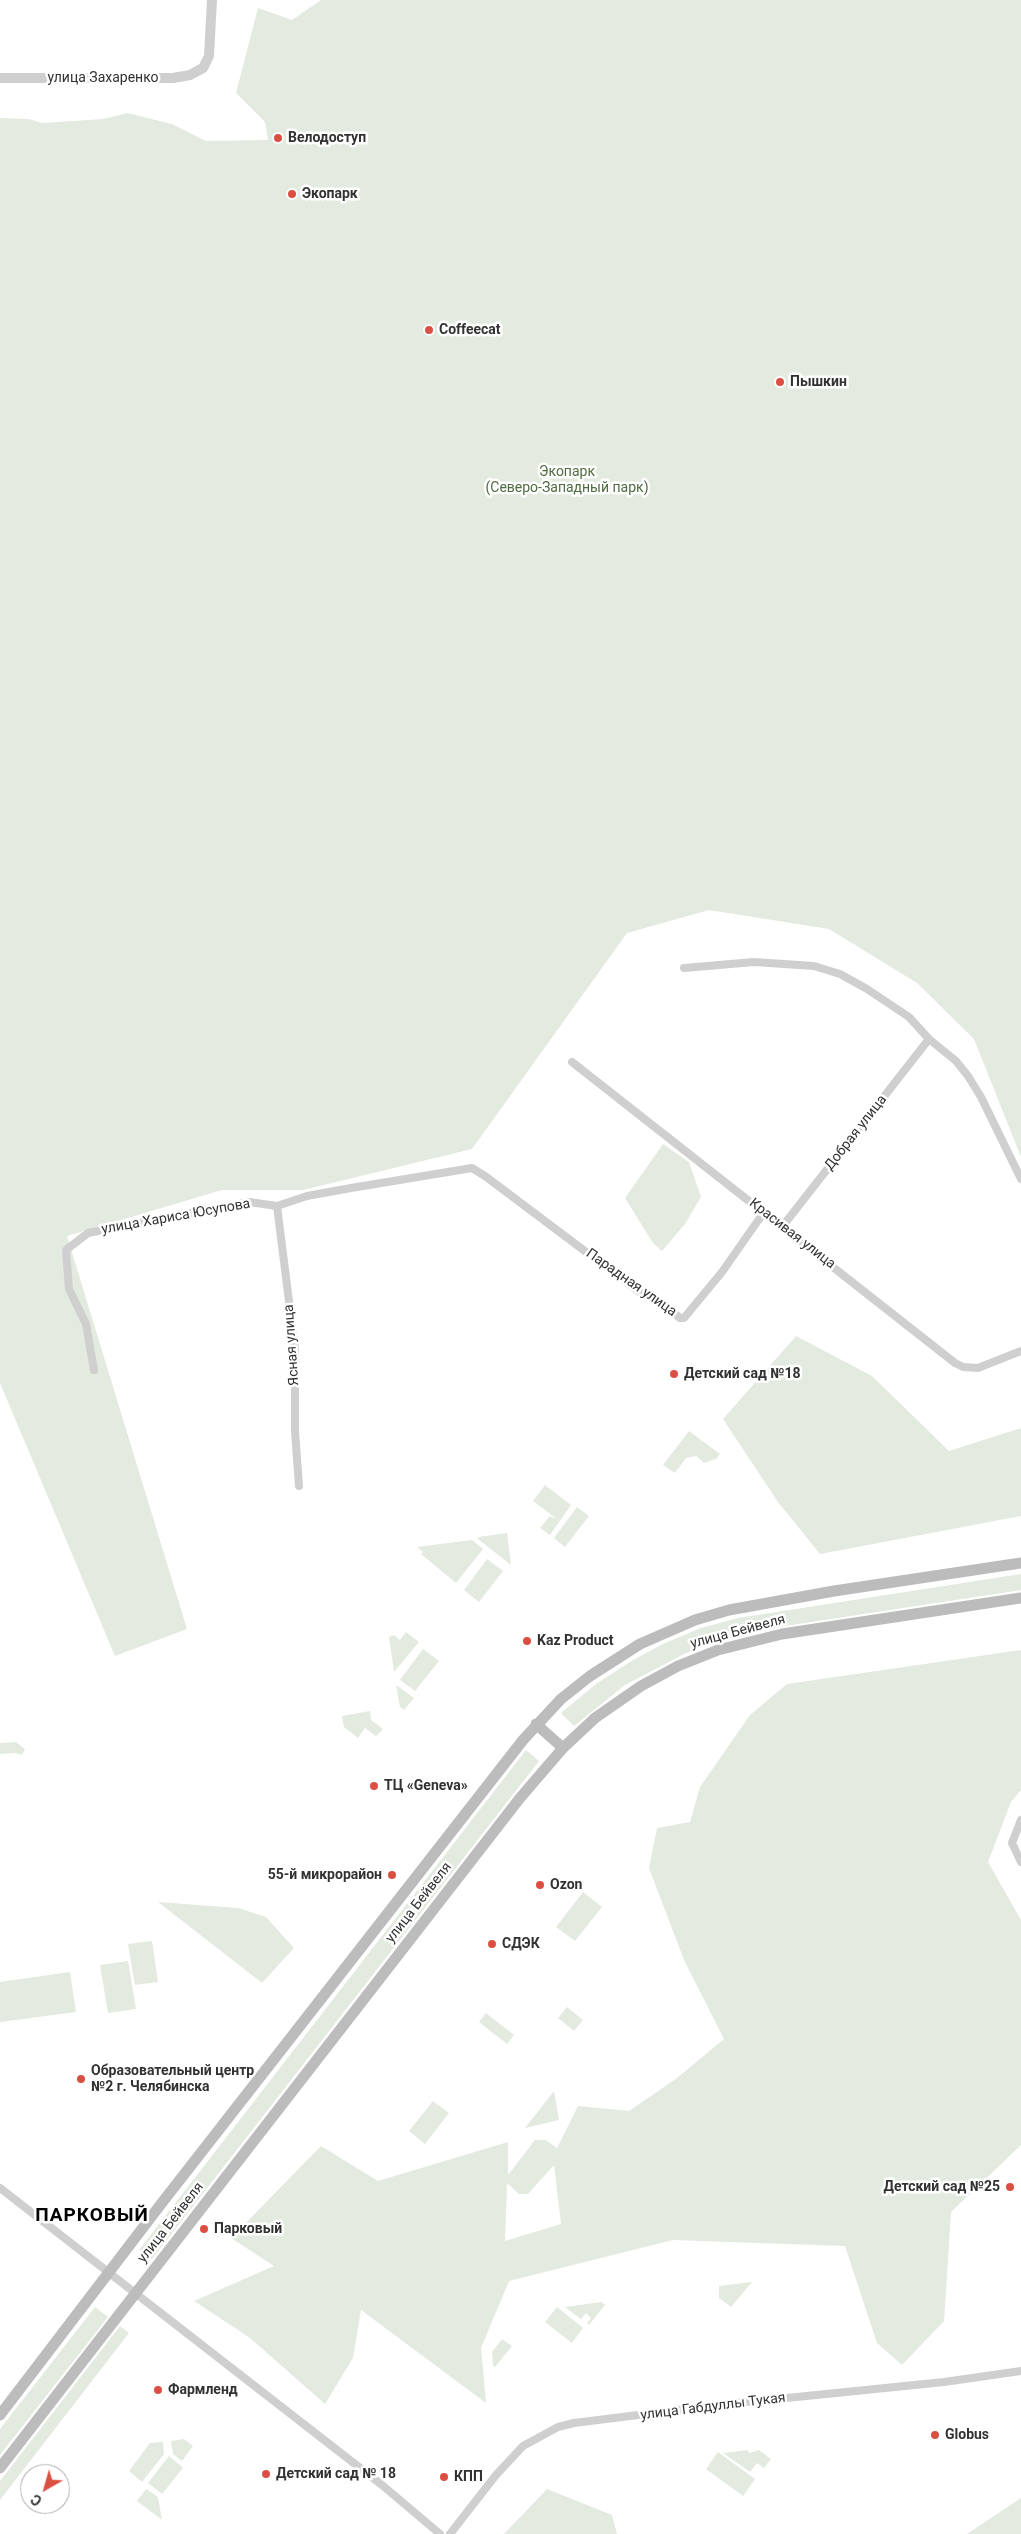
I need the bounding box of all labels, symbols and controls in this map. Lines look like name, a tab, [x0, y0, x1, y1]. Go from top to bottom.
street label: улица Захаренко	[47, 70, 159, 86]
place label: Велодоступ	[288, 130, 366, 146]
marker: Велодоступ	[272, 132, 284, 144]
place label: Экопарк	[302, 186, 358, 202]
marker: Экопарк	[286, 188, 298, 200]
place label: Coffeecat	[439, 322, 501, 338]
marker: Coffeecat	[423, 324, 435, 336]
place label: Пышкин	[790, 374, 847, 390]
marker: Пышкин	[774, 376, 786, 388]
park label: Экопарк (Северо-Западный парк)	[485, 464, 649, 497]
street label: Добрая улица	[821, 1092, 891, 1174]
street label: Красивая улица	[745, 1195, 839, 1273]
street label: улица Хариса Юсупова	[100, 1196, 252, 1238]
street label: Парадная улица	[582, 1245, 680, 1321]
street label: Ясная улица	[281, 1304, 303, 1386]
place label: Детский сaд №18	[684, 1366, 800, 1382]
marker: Детский сaд №18	[668, 1368, 680, 1380]
street label: улица Бейвеля	[689, 1611, 787, 1653]
place label: Kaz Product	[537, 1633, 614, 1649]
marker: Kaz Product	[521, 1635, 533, 1647]
place label: ТЦ «Geneva»	[384, 1778, 468, 1794]
marker: ТЦ «Geneva»	[368, 1780, 380, 1792]
street label: улица Бейвеля	[382, 1859, 456, 1947]
place label: 55-й микрорайон	[268, 1867, 382, 1883]
marker: 55-й микрорайон	[386, 1869, 398, 1881]
place label: Ozon	[550, 1877, 582, 1893]
marker: Ozon	[534, 1879, 546, 1891]
place label: СДЭК	[502, 1936, 540, 1952]
marker: СДЭК	[486, 1938, 498, 1950]
place label: Образовательный центр №2 г. Челябинска	[91, 2063, 254, 2096]
marker: Образовательный центр №2 г. Челябинска	[75, 2073, 87, 2085]
street label: улица Бейвеля	[134, 2179, 208, 2267]
place label: Детский сад №25	[884, 2179, 1000, 2195]
marker: Детский сад №25	[1004, 2181, 1016, 2193]
district label: ПАРКОВЫЙ	[34, 2205, 150, 2227]
place label: Парковый	[214, 2221, 282, 2237]
marker: Парковый	[198, 2223, 210, 2235]
place label: Фармленд	[168, 2382, 238, 2398]
marker: Фармленд	[152, 2384, 164, 2396]
street label: улица Габдуллы Тукая	[639, 2390, 787, 2424]
place label: Globus	[945, 2427, 989, 2443]
marker: Globus	[929, 2429, 941, 2441]
north arrow	[20, 2464, 70, 2514]
place label: Детский сад № 18	[276, 2466, 396, 2482]
marker: Детский сад № 18	[260, 2468, 272, 2480]
place label: КПП	[454, 2469, 483, 2485]
marker: КПП	[438, 2471, 450, 2483]
text: С	[28, 2491, 45, 2509]

